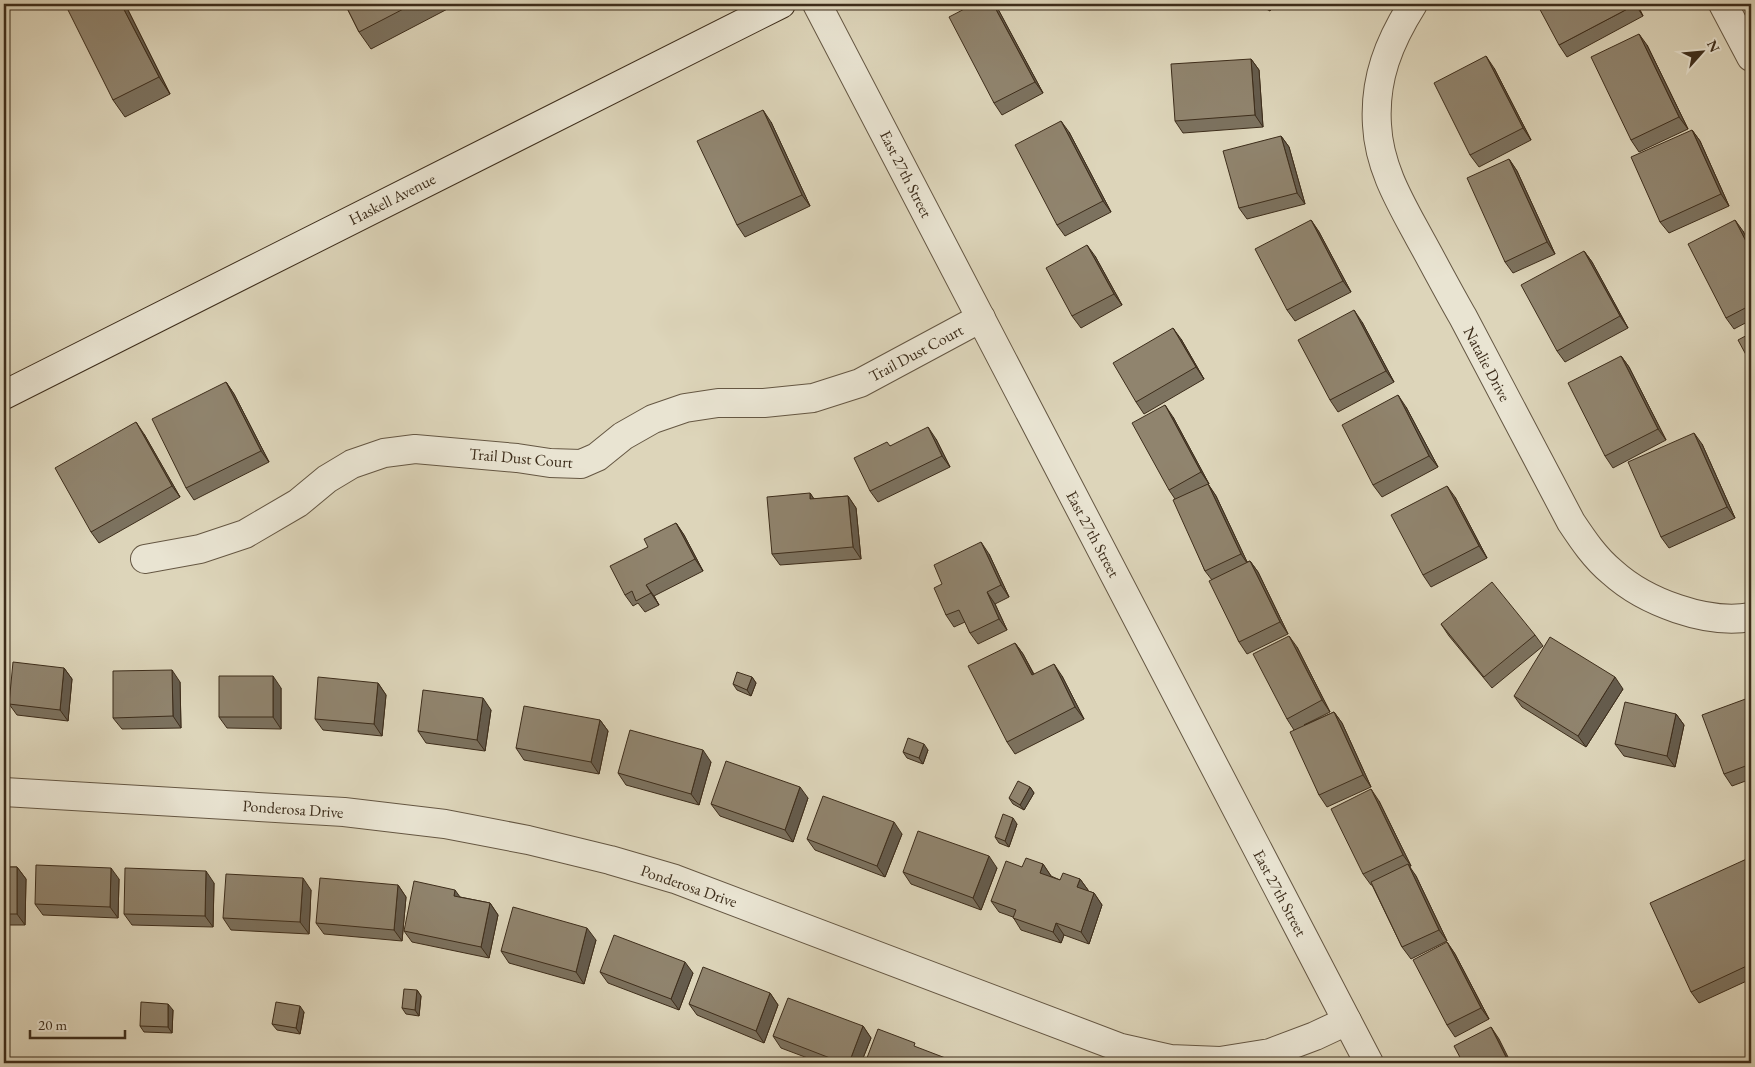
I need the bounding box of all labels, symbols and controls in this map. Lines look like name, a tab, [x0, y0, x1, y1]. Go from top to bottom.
north arrow	[1678, 28, 1728, 78]
text: N	[1703, 37, 1724, 56]
street label: East 27th Street	[875, 127, 937, 221]
street label: Haskell Avenue	[345, 168, 439, 230]
street label: Trail Dust Court	[865, 319, 967, 387]
street label: Natalie Drive	[1459, 323, 1515, 405]
street label: Trail Dust Court	[468, 443, 574, 473]
street label: East 27th Street	[1061, 487, 1125, 581]
street label: Ponderosa Drive	[242, 795, 344, 823]
street label: East 27th Street	[1248, 846, 1312, 940]
street label: Ponderosa Drive	[638, 860, 740, 912]
scale bar	[30, 1007, 125, 1039]
text: 20 m	[38, 1015, 67, 1034]

